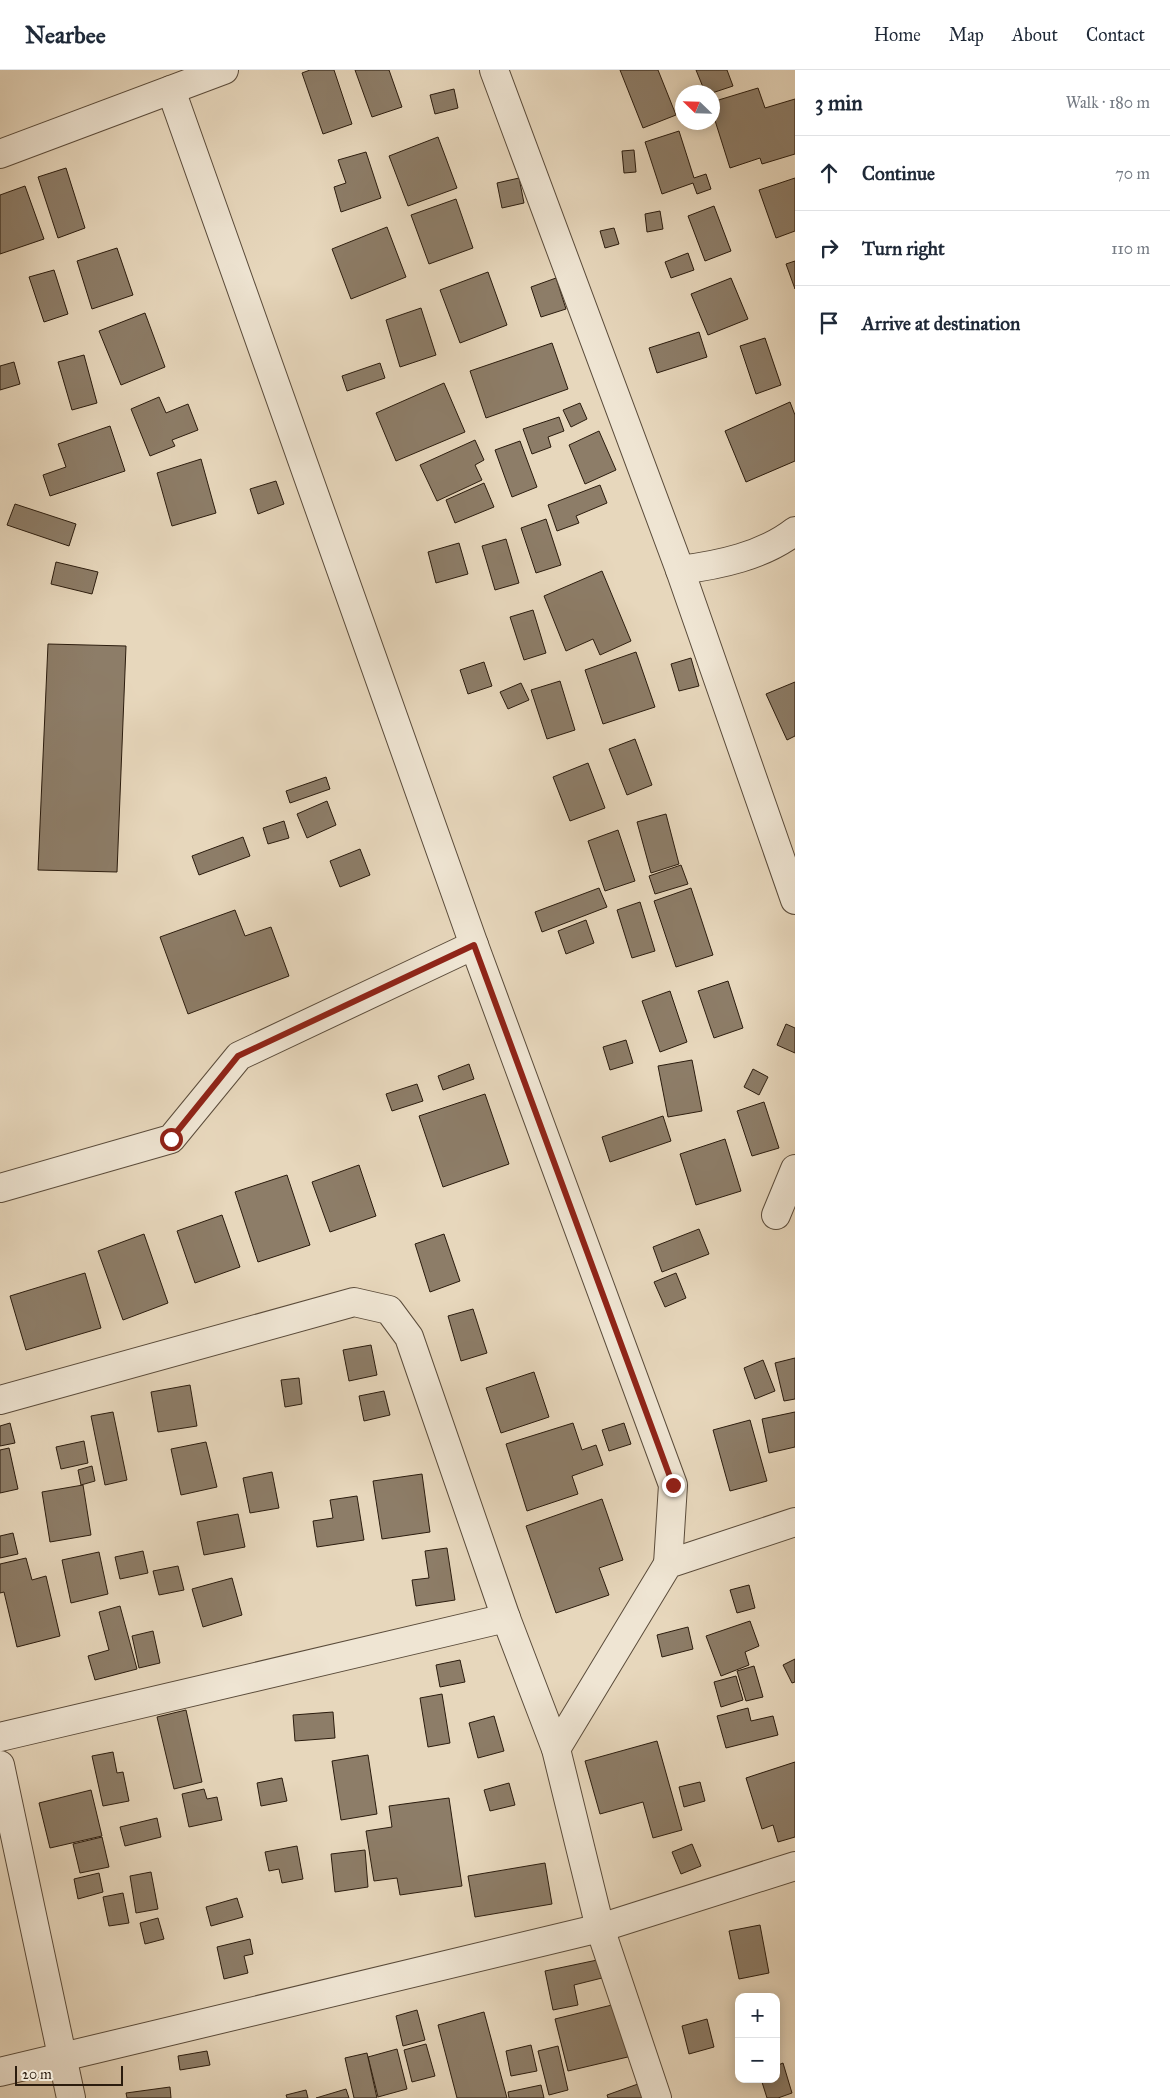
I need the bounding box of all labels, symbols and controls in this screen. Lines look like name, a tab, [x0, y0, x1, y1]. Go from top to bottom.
text: Nearbee	[25, 20, 106, 50]
text: Home	[874, 24, 921, 46]
text: Map	[949, 24, 984, 46]
text: About	[1012, 24, 1058, 46]
text: Contact	[1086, 24, 1145, 46]
north arrow	[675, 85, 720, 130]
text: 3 min	[815, 90, 863, 116]
text: Walk · 180 m	[1066, 93, 1150, 112]
icon: ahead	[815, 159, 843, 187]
text: Continue	[862, 162, 935, 185]
text: 70 m	[1115, 164, 1150, 183]
icon: right	[815, 234, 843, 262]
text: Turn right	[862, 237, 945, 260]
text: 110 m	[1111, 239, 1150, 258]
icon: arrive	[815, 309, 843, 337]
text: Arrive at destination	[862, 312, 1020, 335]
route start	[160, 1128, 183, 1151]
route end	[662, 1474, 685, 1497]
map controls	[735, 1993, 780, 2083]
button: +	[735, 1993, 780, 2038]
button: −	[735, 2038, 780, 2083]
scale bar	[15, 2063, 122, 2086]
text: 20 m	[22, 2066, 52, 2083]

